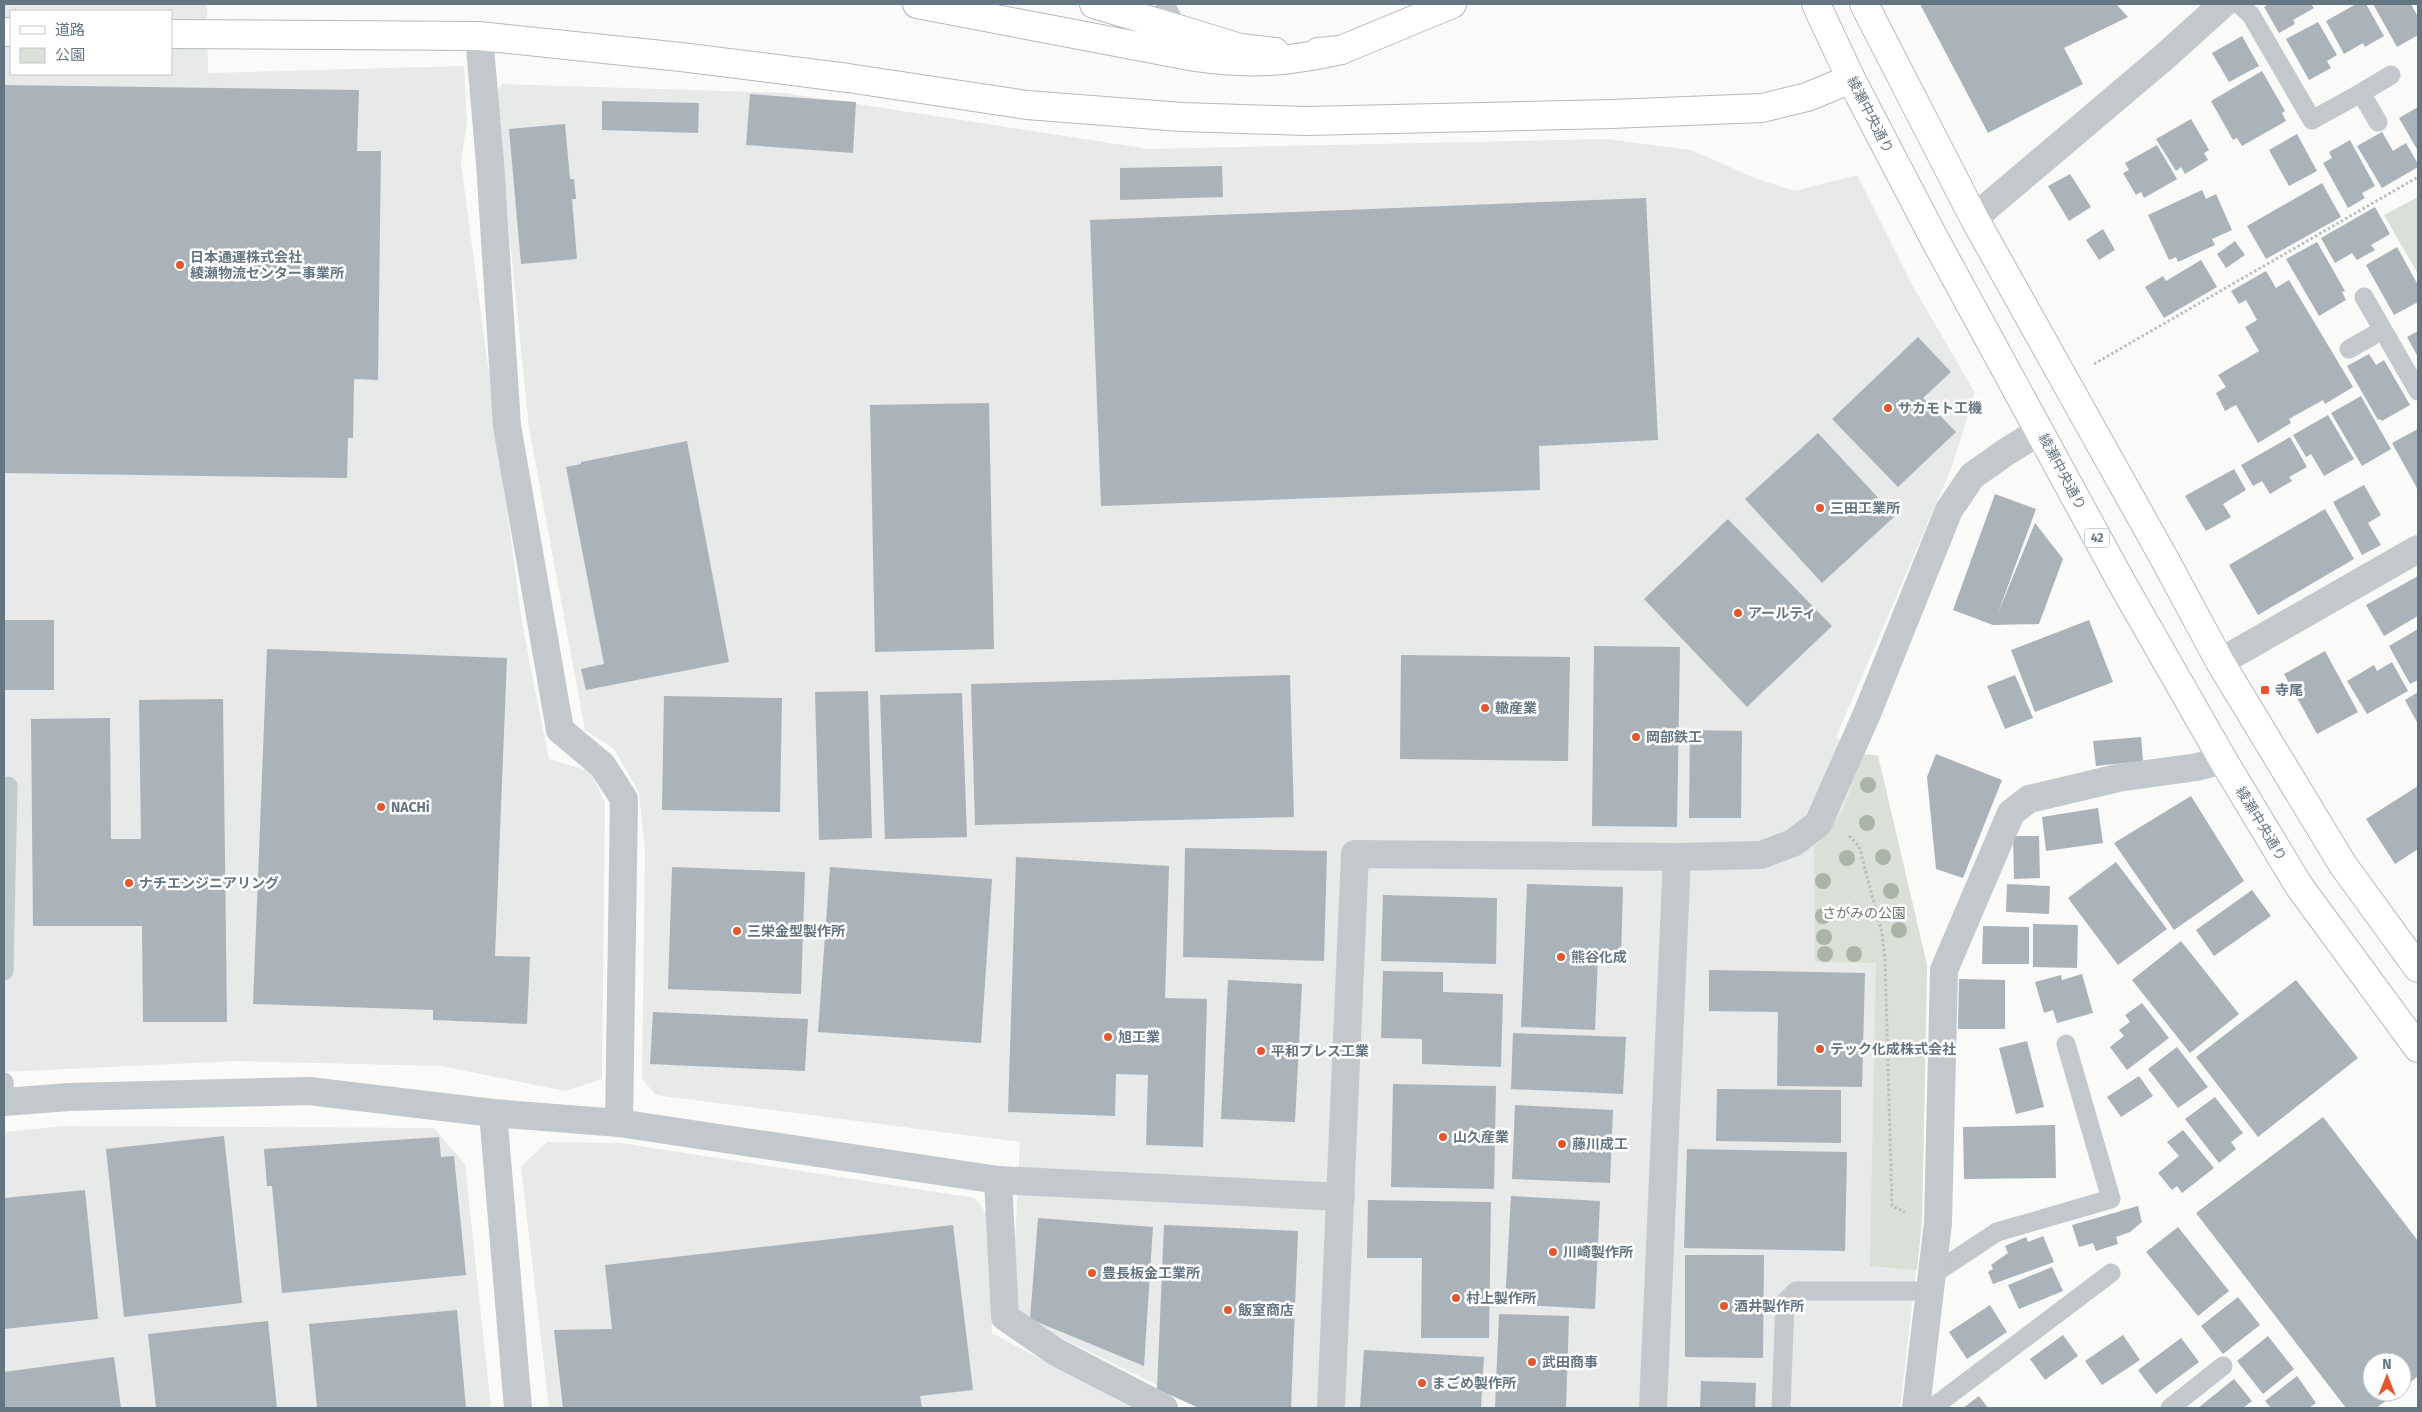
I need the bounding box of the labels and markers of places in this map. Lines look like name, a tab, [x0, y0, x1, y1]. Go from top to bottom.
place label: 日本通運株式会社 綾瀬物流センター事業所	[190, 249, 344, 282]
marker: 日本通運株式会社 綾瀬物流センター事業所	[174, 259, 186, 271]
place label: サカモト工機	[1898, 400, 1982, 417]
marker: サカモト工機	[1882, 402, 1894, 414]
place label: 三田工業所	[1830, 500, 1900, 517]
marker: 三田工業所	[1814, 502, 1826, 514]
place label: アールティ	[1748, 605, 1816, 622]
marker: アールティ	[1732, 607, 1744, 619]
place label: 寺尾	[2275, 682, 2303, 699]
marker: 寺尾	[2259, 684, 2271, 696]
place label: 轍産業	[1495, 700, 1537, 717]
marker: 轍産業	[1479, 702, 1491, 714]
place label: 岡部鉄工	[1646, 729, 1702, 746]
marker: 岡部鉄工	[1630, 731, 1642, 743]
place label: NACHi	[391, 799, 430, 816]
marker: NACHi	[375, 801, 387, 813]
place label: ナチエンジニアリング	[139, 875, 279, 892]
marker: ナチエンジニアリング	[123, 877, 135, 889]
place label: 三栄金型製作所	[747, 923, 845, 940]
marker: 三栄金型製作所	[731, 925, 743, 937]
place label: 熊谷化成	[1571, 949, 1627, 966]
marker: 熊谷化成	[1555, 951, 1567, 963]
place label: 旭工業	[1118, 1029, 1160, 1046]
marker: 旭工業	[1102, 1031, 1114, 1043]
place label: テック化成株式会社	[1830, 1041, 1956, 1058]
place label: 平和プレス工業	[1271, 1043, 1369, 1060]
marker: テック化成株式会社	[1814, 1043, 1826, 1055]
marker: 平和プレス工業	[1255, 1045, 1267, 1057]
place label: 山久産業	[1453, 1129, 1509, 1146]
marker: 山久産業	[1437, 1131, 1449, 1143]
place label: 藤川成工	[1572, 1136, 1628, 1153]
marker: 藤川成工	[1556, 1138, 1568, 1150]
place label: 川崎製作所	[1563, 1244, 1633, 1261]
marker: 川崎製作所	[1547, 1246, 1559, 1258]
place label: 豊長板金工業所	[1102, 1265, 1200, 1282]
marker: 豊長板金工業所	[1086, 1267, 1098, 1279]
place label: 村上製作所	[1466, 1290, 1536, 1307]
marker: 村上製作所	[1450, 1292, 1462, 1304]
place label: 酒井製作所	[1734, 1298, 1804, 1315]
marker: 酒井製作所	[1718, 1300, 1730, 1312]
place label: 飯室商店	[1238, 1302, 1294, 1319]
marker: 飯室商店	[1222, 1304, 1234, 1316]
place label: 武田商事	[1542, 1354, 1598, 1371]
marker: 武田商事	[1526, 1356, 1538, 1368]
place label: まごめ製作所	[1432, 1375, 1516, 1392]
marker: まごめ製作所	[1416, 1377, 1428, 1389]

